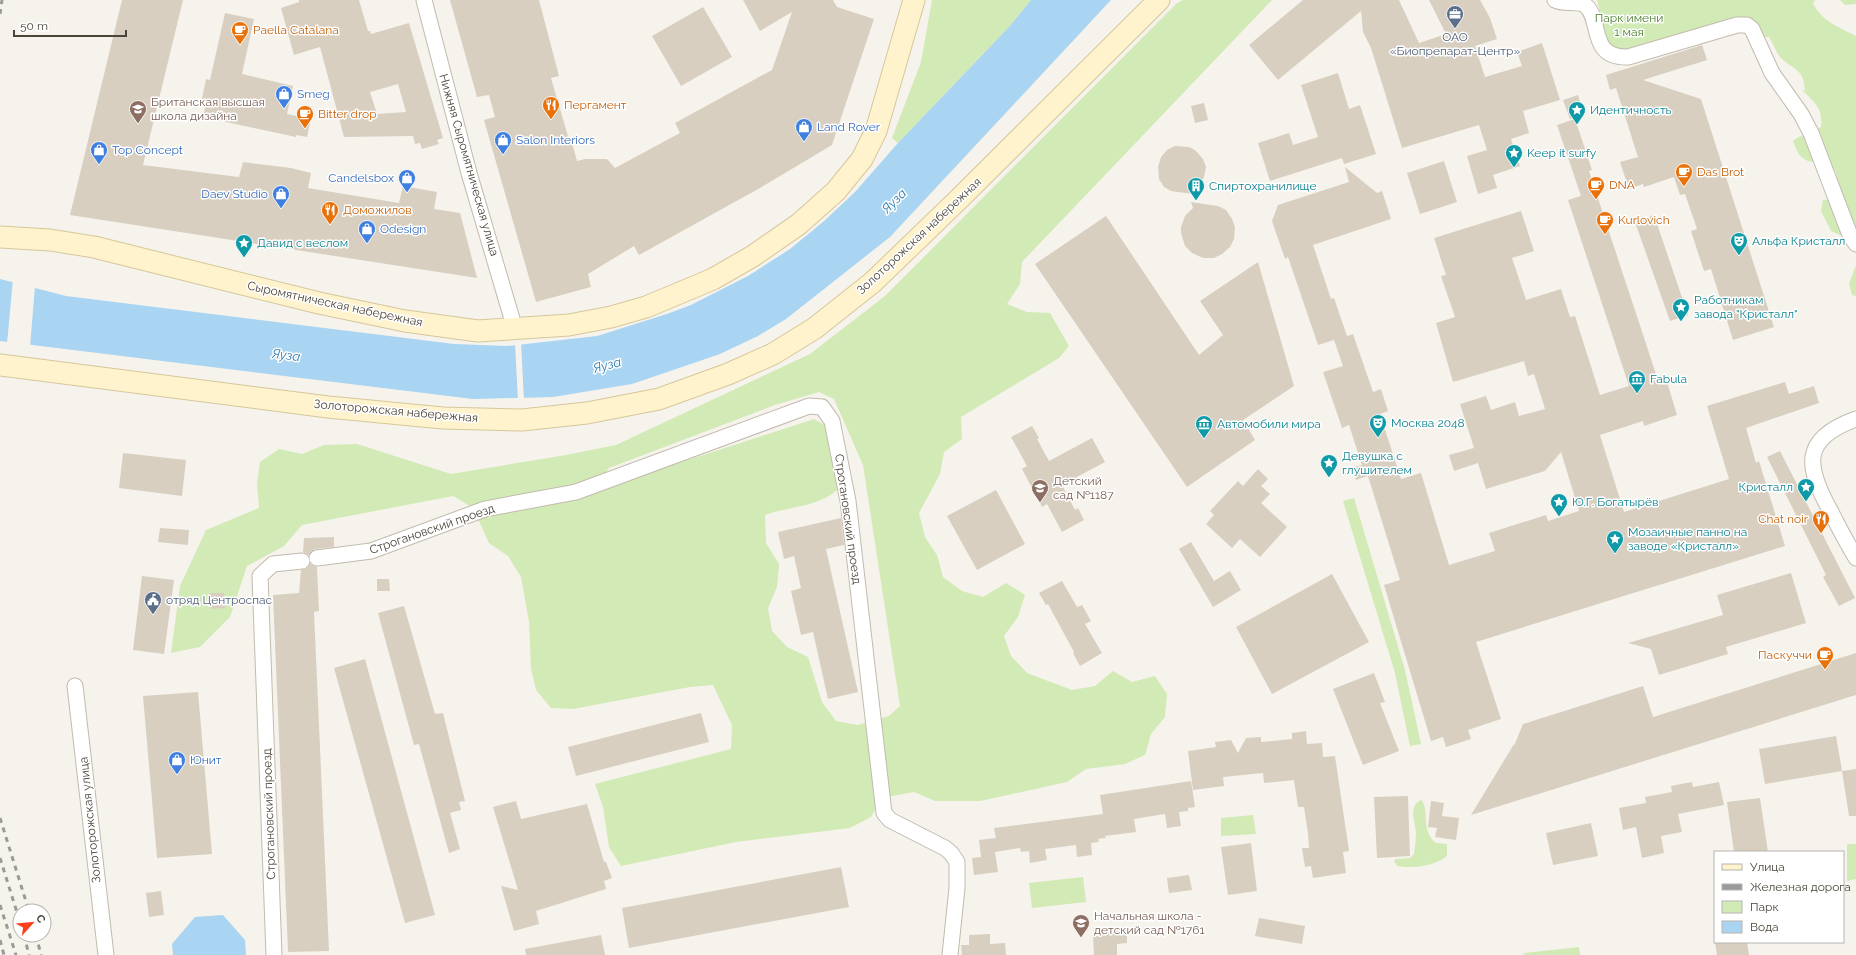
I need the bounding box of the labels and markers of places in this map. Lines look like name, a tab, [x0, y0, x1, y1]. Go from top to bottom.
office icon: ОАО «Биопрепарат-Центр»	[1445, 4, 1465, 29]
cafe icon: Paella Catalana	[230, 20, 250, 45]
place label: Paella Catalana	[253, 23, 339, 37]
place label: ОАО «Биопрепарат-Центр»	[1390, 30, 1520, 58]
shop icon: Smeg	[274, 84, 294, 109]
place label: Smeg	[297, 87, 330, 101]
place label: Британская высшая школа дизайна	[151, 95, 265, 123]
restaurant icon: Пергамент	[541, 95, 561, 120]
place label: Пергамент	[564, 98, 627, 112]
school or university icon: Британская высшая школа дизайна	[128, 99, 148, 124]
place icon: Идентичность	[1567, 100, 1587, 125]
place label: Идентичность	[1590, 103, 1672, 117]
cafe icon: Bitter drop	[295, 104, 315, 129]
place label: Bitter drop	[318, 107, 377, 121]
shop icon: Land Rover	[794, 117, 814, 142]
place label: Land Rover	[817, 120, 881, 134]
shop icon: Salon Interiors	[493, 130, 513, 155]
place label: Salon Interiors	[516, 133, 595, 147]
shop icon: Top Concept	[89, 140, 109, 165]
place label: Top Concept	[112, 143, 183, 157]
place icon: Keep it surfy	[1504, 143, 1524, 168]
place label: Keep it surfy	[1527, 146, 1597, 160]
cafe icon: Das Brot	[1674, 162, 1694, 187]
place label: Das Brot	[1697, 165, 1744, 179]
shop icon: Candelsbox	[397, 168, 417, 193]
place label: Candelsbox	[328, 171, 394, 185]
cafe icon: DNA	[1586, 175, 1606, 200]
building icon: Спиртохранилище	[1186, 176, 1206, 201]
place label: DNA	[1609, 178, 1635, 192]
place label: Спиртохранилище	[1209, 179, 1316, 193]
shop icon: Daev Studio	[271, 184, 291, 209]
place label: Daev Studio	[201, 187, 268, 201]
restaurant icon: Доможилов	[320, 200, 340, 225]
place label: Доможилов	[343, 203, 412, 217]
cafe icon: Kurlovich	[1595, 210, 1615, 235]
place label: Kurlovich	[1618, 213, 1670, 227]
shop icon: Odesign	[357, 219, 377, 244]
place label: Odesign	[380, 222, 426, 236]
theatre icon: Альфа Кристалл	[1729, 231, 1749, 256]
place icon: Давид с веслом	[234, 233, 254, 258]
place label: Альфа Кристалл	[1752, 234, 1845, 248]
place label: Давид с веслом	[257, 236, 348, 250]
place label: Работникам завода "Кристалл"	[1694, 293, 1798, 321]
place icon: Работникам завода "Кристалл"	[1671, 297, 1691, 322]
museum icon: Fabula	[1627, 369, 1647, 394]
place label: Fabula	[1650, 372, 1687, 386]
theatre icon: Москва 2048	[1368, 413, 1388, 438]
museum icon: Автомобили мира	[1194, 414, 1214, 439]
place label: Москва 2048	[1391, 416, 1465, 430]
place label: Автомобили мира	[1217, 417, 1321, 431]
place label: Девушка с глушителем	[1342, 449, 1412, 477]
place icon: Девушка с глушителем	[1319, 453, 1339, 478]
place label: Детский сад №1187	[1053, 474, 1114, 502]
place icon: Кристалл	[1796, 477, 1816, 502]
school or university icon: Детский сад №1187	[1030, 478, 1050, 503]
place label: Кристалл	[1738, 480, 1793, 494]
place icon: Ю.Г. Богатырёв	[1549, 492, 1569, 517]
place label: Ю.Г. Богатырёв	[1572, 495, 1658, 509]
restaurant icon: Chat noir	[1811, 509, 1831, 534]
place label: Chat noir	[1758, 512, 1809, 526]
place label: Мозаичные панно на заводе «Кристалл»	[1628, 525, 1747, 553]
place icon: Мозаичные панно на заводе «Кристалл»	[1605, 529, 1625, 554]
public building icon: отряд Центроспас	[143, 590, 163, 615]
place label: отряд Центроспас	[166, 593, 273, 607]
cafe icon: Паскуччи	[1815, 645, 1835, 670]
place label: Паскуччи	[1758, 648, 1812, 662]
shop icon: Юнит	[167, 750, 187, 775]
place label: Юнит	[190, 753, 222, 767]
place label: Начальная школа - детский сад №1761	[1094, 909, 1205, 937]
school or university icon: Начальная школа - детский сад №1761	[1071, 913, 1091, 938]

